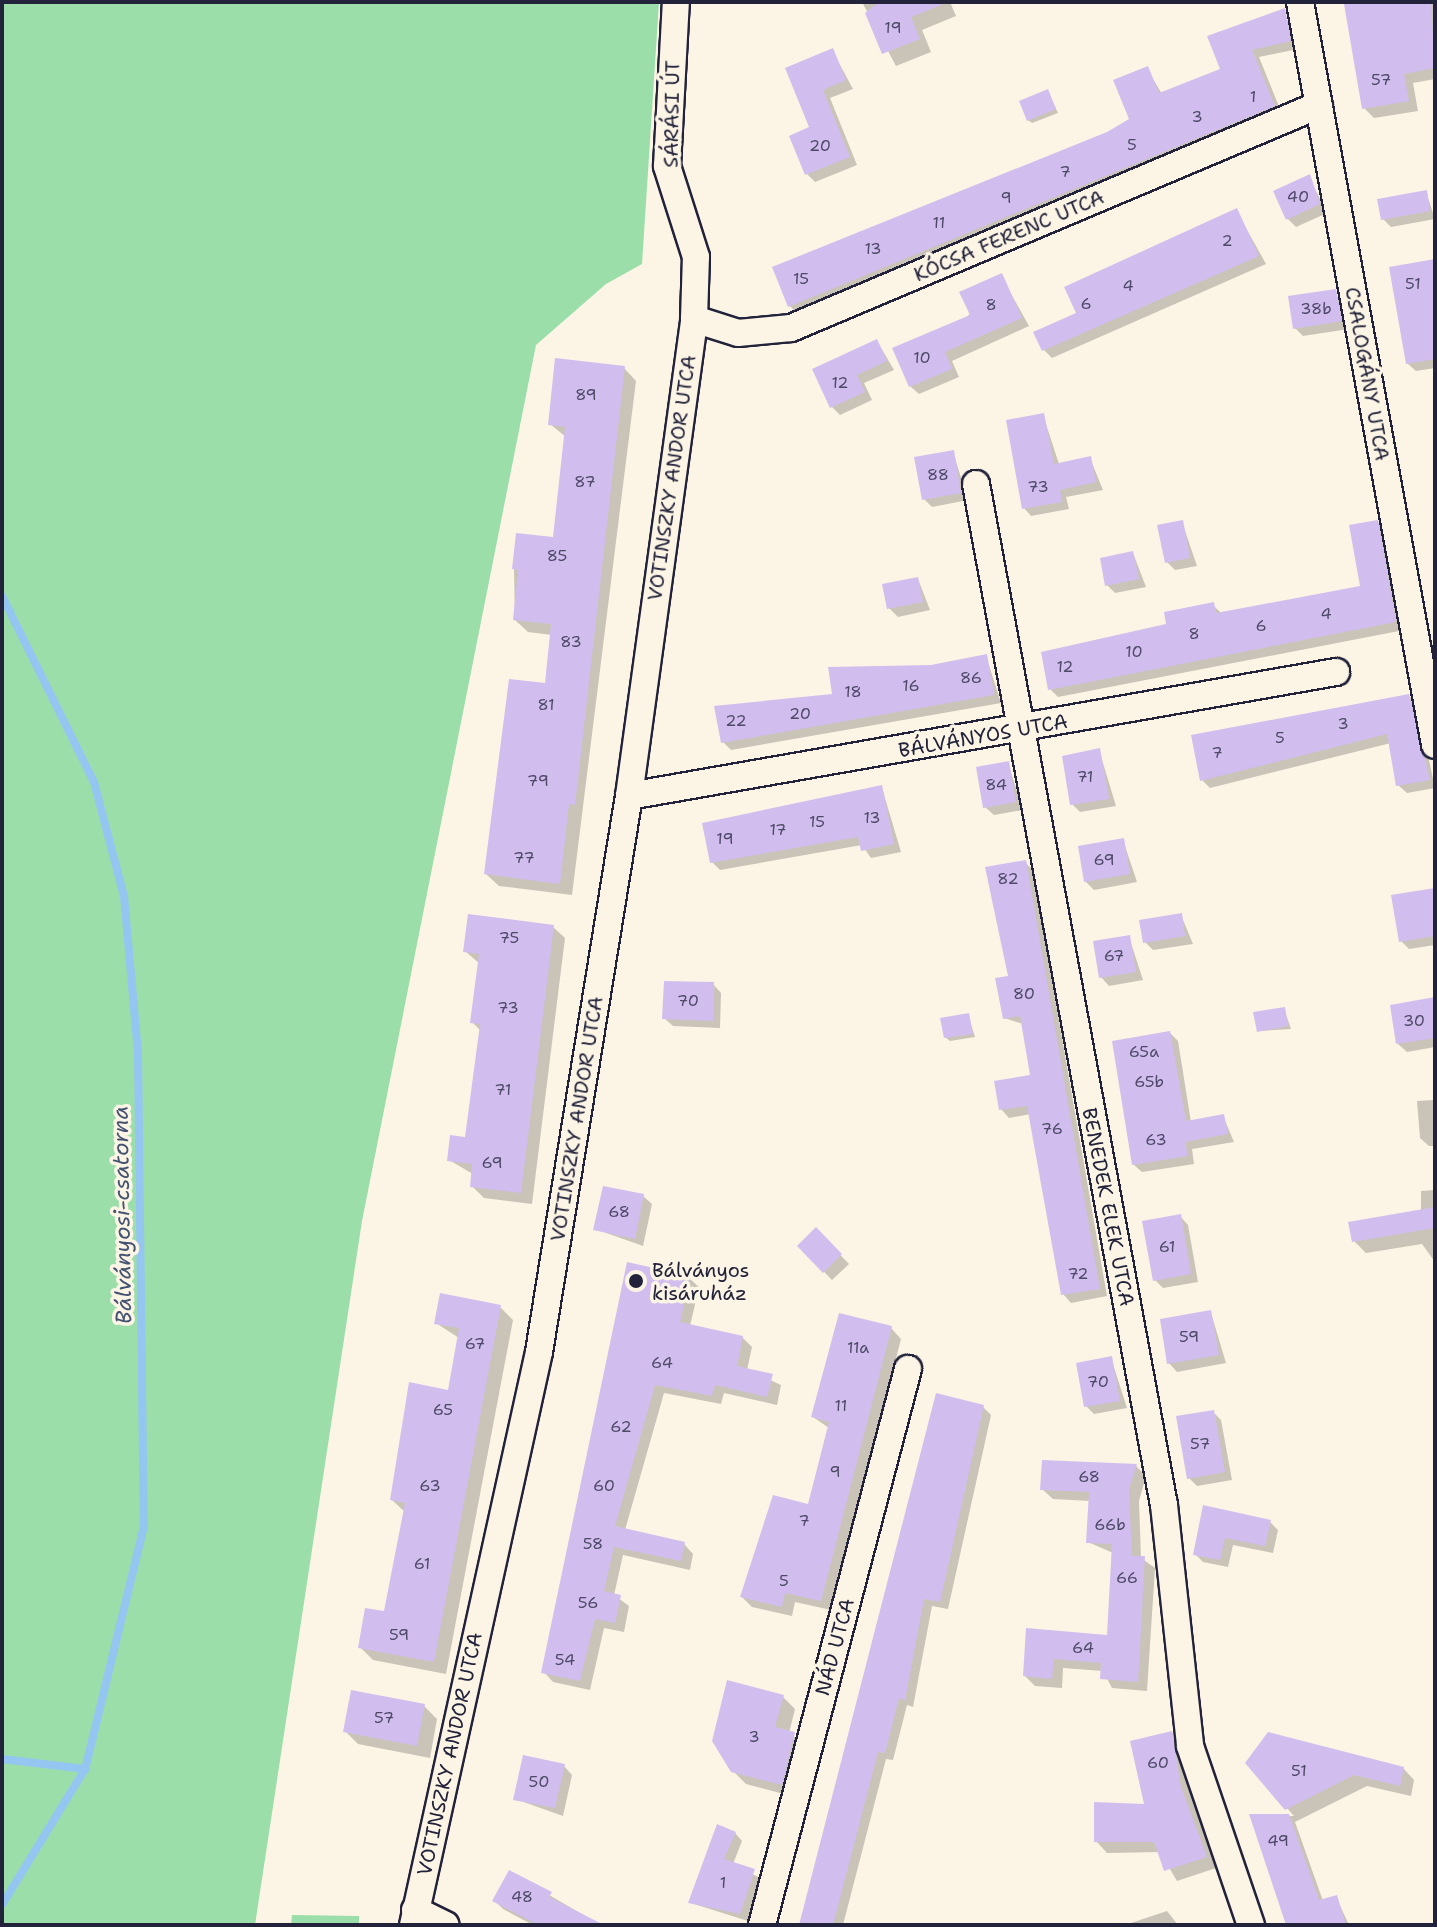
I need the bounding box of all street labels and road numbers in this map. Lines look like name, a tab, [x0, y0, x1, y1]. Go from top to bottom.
street label: SÁRÁSI ÚT	[659, 60, 685, 168]
street label: KÓCSA FERENC UTCA	[910, 185, 1108, 287]
street label: CSALOGÁNY UTCA	[1340, 285, 1394, 463]
street label: VOTINSZKY ANDOR UTCA	[643, 354, 701, 602]
street label: BÁLVÁNYOS UTCA	[897, 709, 1069, 763]
street label: VOTINSZKY ANDOR UTCA	[546, 995, 608, 1243]
street label: BENEDEK ELEK UTCA	[1077, 1106, 1139, 1308]
street label: NÁD UTCA	[810, 1596, 860, 1698]
street label: VOTINSZKY ANDOR UTCA	[412, 1630, 488, 1878]

